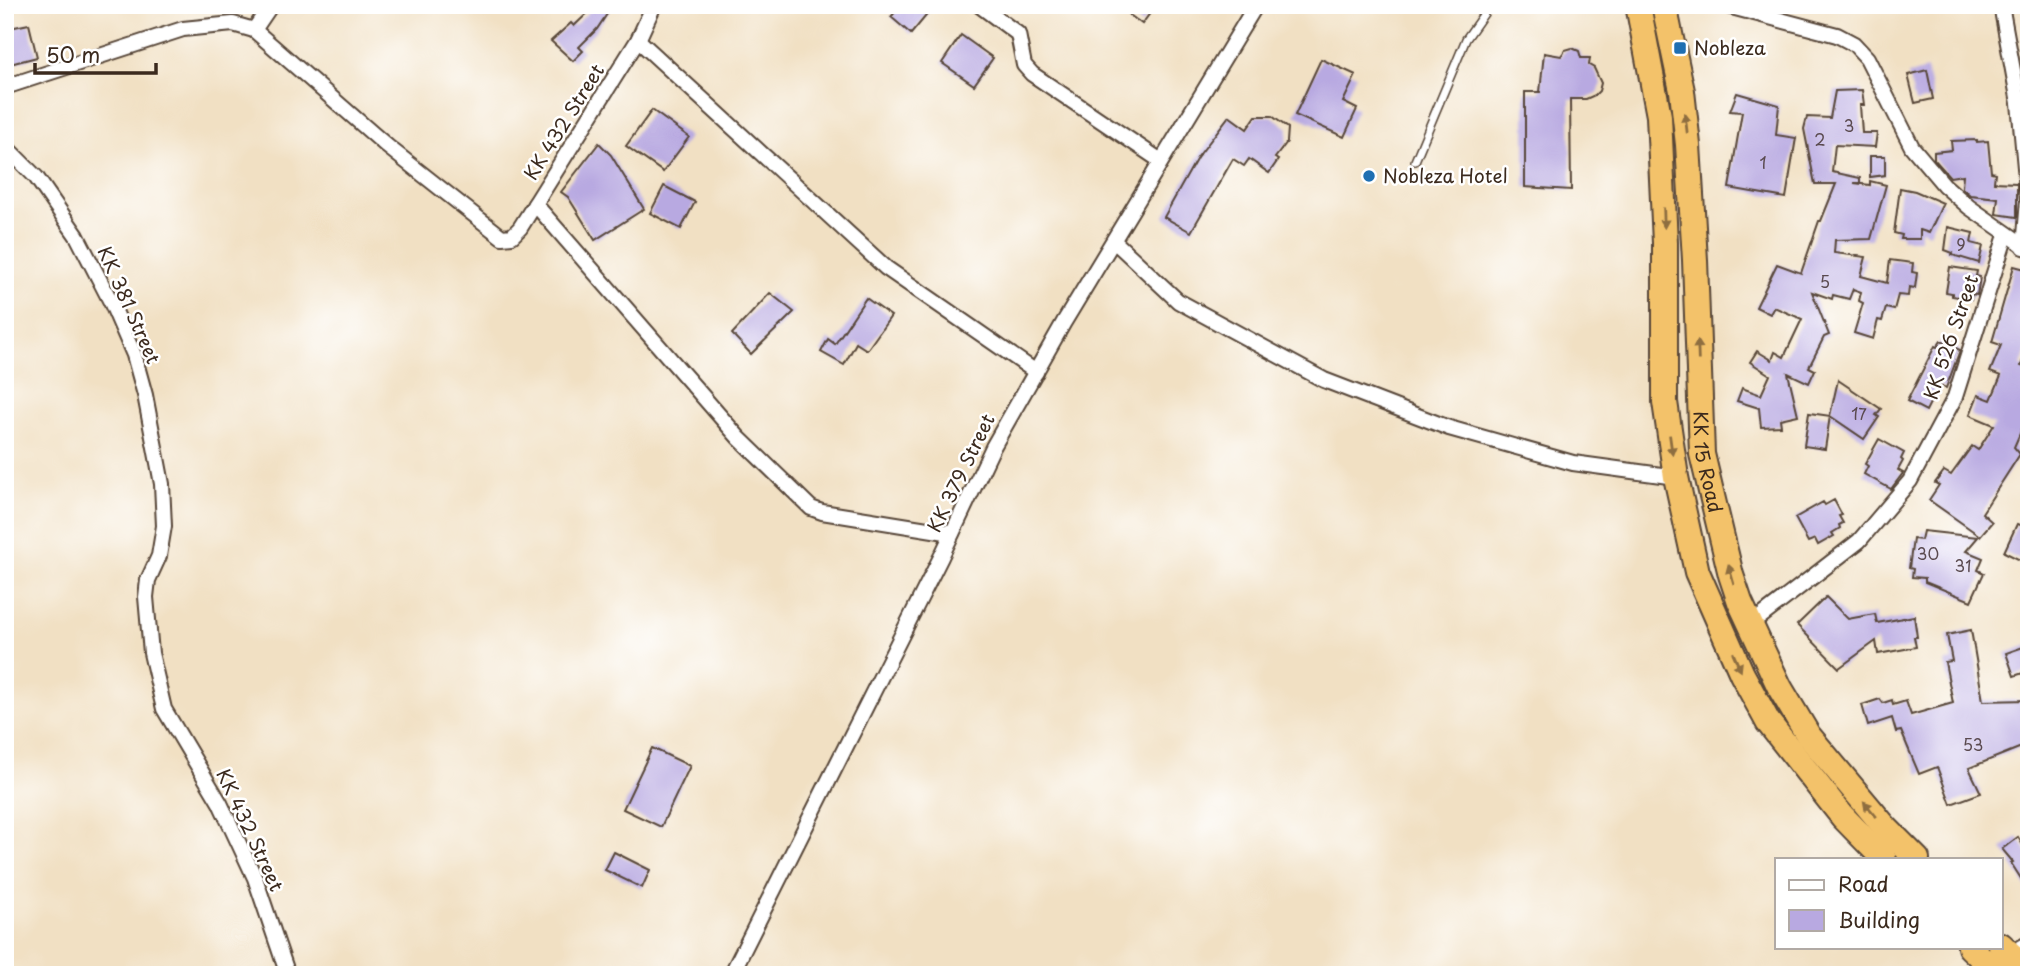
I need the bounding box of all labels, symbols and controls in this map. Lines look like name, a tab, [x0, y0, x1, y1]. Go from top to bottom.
scale bar	[35, 32, 156, 76]
place label: Nobleza	[1694, 33, 1766, 61]
text: 50 m	[46, 38, 100, 70]
marker: Nobleza	[1672, 40, 1688, 56]
street label: KK 432 Street	[516, 58, 610, 185]
one-way arrow	[1680, 111, 1691, 133]
house number: 3	[1844, 113, 1854, 137]
house number: 2	[1814, 127, 1826, 151]
house number: 1	[1759, 150, 1767, 174]
place label: Nobleza Hotel	[1383, 161, 1508, 189]
marker: Nobleza Hotel	[1361, 168, 1377, 184]
one-way arrow	[1658, 208, 1669, 230]
house number: 9	[1956, 232, 1966, 256]
street label: KK 381 Street	[92, 241, 168, 368]
house number: 5	[1820, 269, 1830, 293]
street label: KK 526 Street	[1916, 270, 1985, 403]
one-way arrow	[1692, 338, 1703, 360]
house number: 17	[1851, 401, 1867, 425]
street label: KK 379 Street	[919, 408, 1001, 537]
street label: KK 15 Road	[1687, 410, 1731, 515]
one-way arrow	[1666, 434, 1677, 456]
house number: 30	[1917, 541, 1939, 565]
house number: 31	[1955, 553, 1971, 577]
one-way arrow	[1725, 563, 1735, 584]
one-way arrow	[1731, 652, 1743, 672]
house number: 53	[1963, 732, 1983, 756]
street label: KK 432 Street	[210, 764, 292, 896]
one-way arrow	[1863, 801, 1878, 818]
legend	[1775, 858, 2002, 948]
text: Road	[1838, 867, 1889, 899]
text: Building	[1838, 903, 1920, 935]

